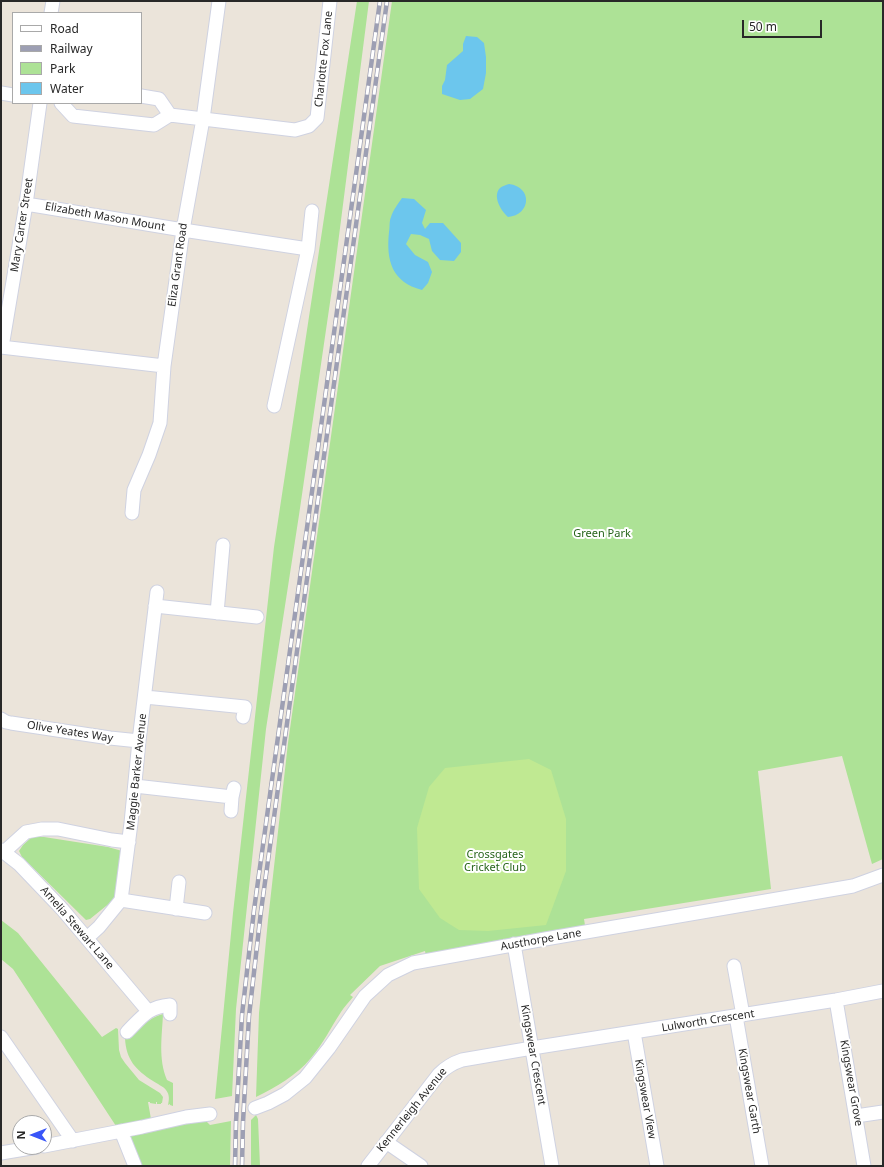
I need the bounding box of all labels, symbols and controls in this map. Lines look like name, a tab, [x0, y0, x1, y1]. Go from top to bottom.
street label: Charlotte Fox Lane	[312, 10, 336, 108]
legend	[12, 12, 142, 104]
scale bar	[744, 12, 824, 38]
text: 50 m	[749, 18, 777, 35]
text: Road	[50, 20, 79, 37]
text: Railway	[50, 40, 93, 57]
text: Park	[50, 60, 75, 77]
text: Water	[50, 80, 84, 97]
street label: Mary Carter Street	[8, 177, 36, 273]
street label: Elizabeth Mason Mount	[44, 200, 166, 234]
street label: Eliza Grant Road	[166, 222, 190, 308]
park label: Green Park	[573, 527, 631, 541]
street label: Maggie Barker Avenue	[124, 713, 150, 831]
street label: Olive Yeates Way	[26, 719, 114, 745]
park label: Crossgates Cricket Club	[464, 848, 526, 874]
street label: Amelia Stewart Lane	[37, 884, 117, 972]
street label: Austhorpe Lane	[500, 926, 582, 954]
street label: Kingswear Crescent	[518, 1004, 548, 1106]
street label: Lulworth Crescent	[661, 1007, 755, 1035]
street label: Kingswear Grove	[837, 1039, 865, 1127]
street label: Kingswear Garth	[735, 1047, 763, 1135]
street label: Kingswear View	[631, 1058, 659, 1140]
street label: Kennerleigh Avenue	[374, 1065, 450, 1155]
north arrow	[12, 1115, 52, 1155]
text: N	[13, 1131, 28, 1139]

